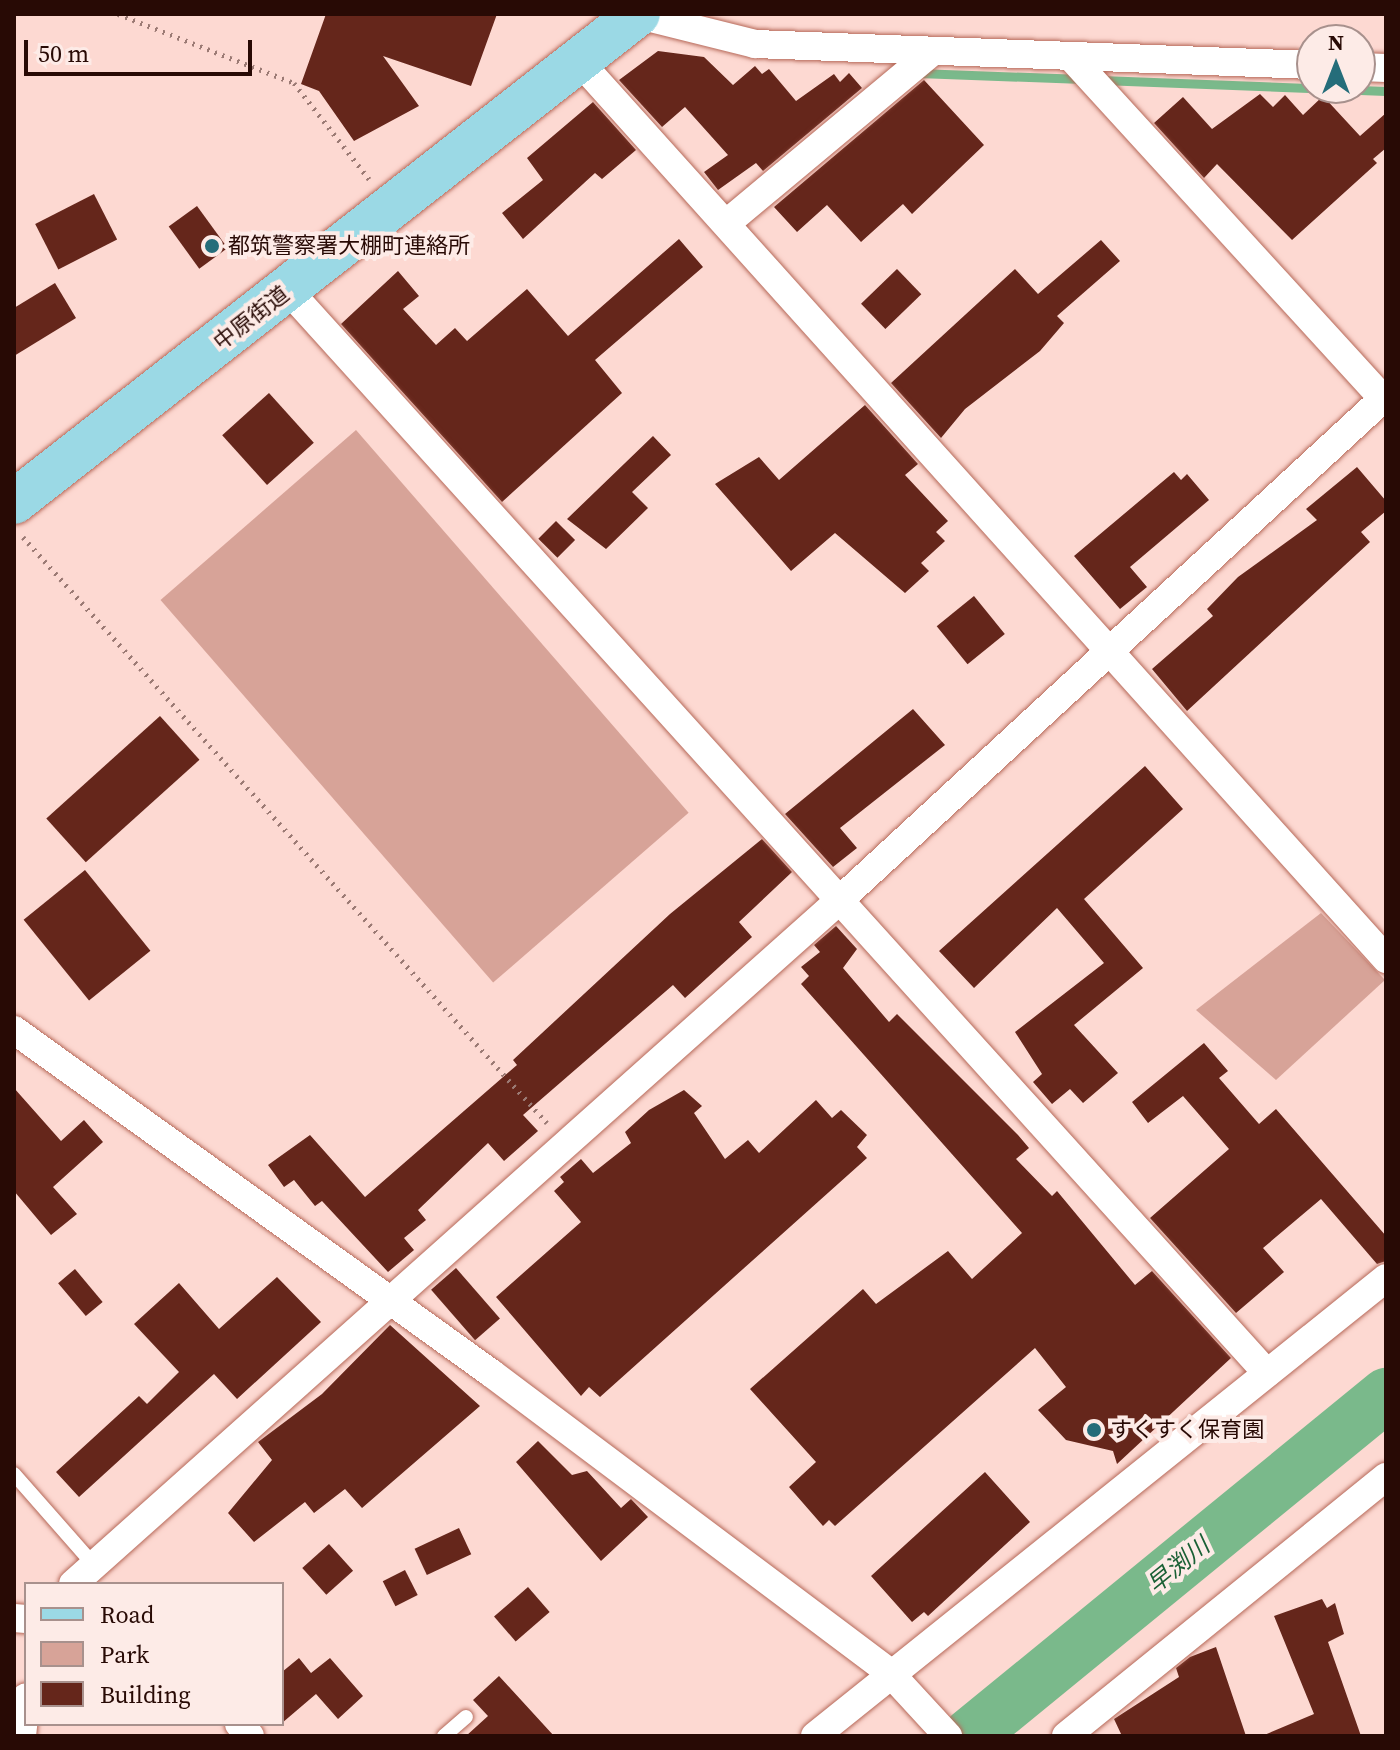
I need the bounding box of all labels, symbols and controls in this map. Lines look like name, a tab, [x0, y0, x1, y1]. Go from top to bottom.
scale bar	[28, 24, 256, 74]
north arrow	[1296, 24, 1376, 104]
text: N	[1328, 27, 1344, 57]
text: 50 m	[38, 37, 89, 70]
place label: 都筑警察署大棚町連絡所	[228, 233, 470, 259]
marker: 都筑警察署大棚町連絡所	[203, 237, 221, 255]
street label: 中原街道	[208, 281, 294, 355]
place label: すくすく保育園	[1110, 1417, 1264, 1443]
marker: すくすく保育園	[1085, 1421, 1103, 1439]
water label: 早渕川	[1141, 1531, 1215, 1599]
legend	[24, 1582, 284, 1726]
text: Road	[100, 1598, 154, 1631]
text: Park	[100, 1638, 149, 1671]
text: Building	[100, 1678, 191, 1711]

